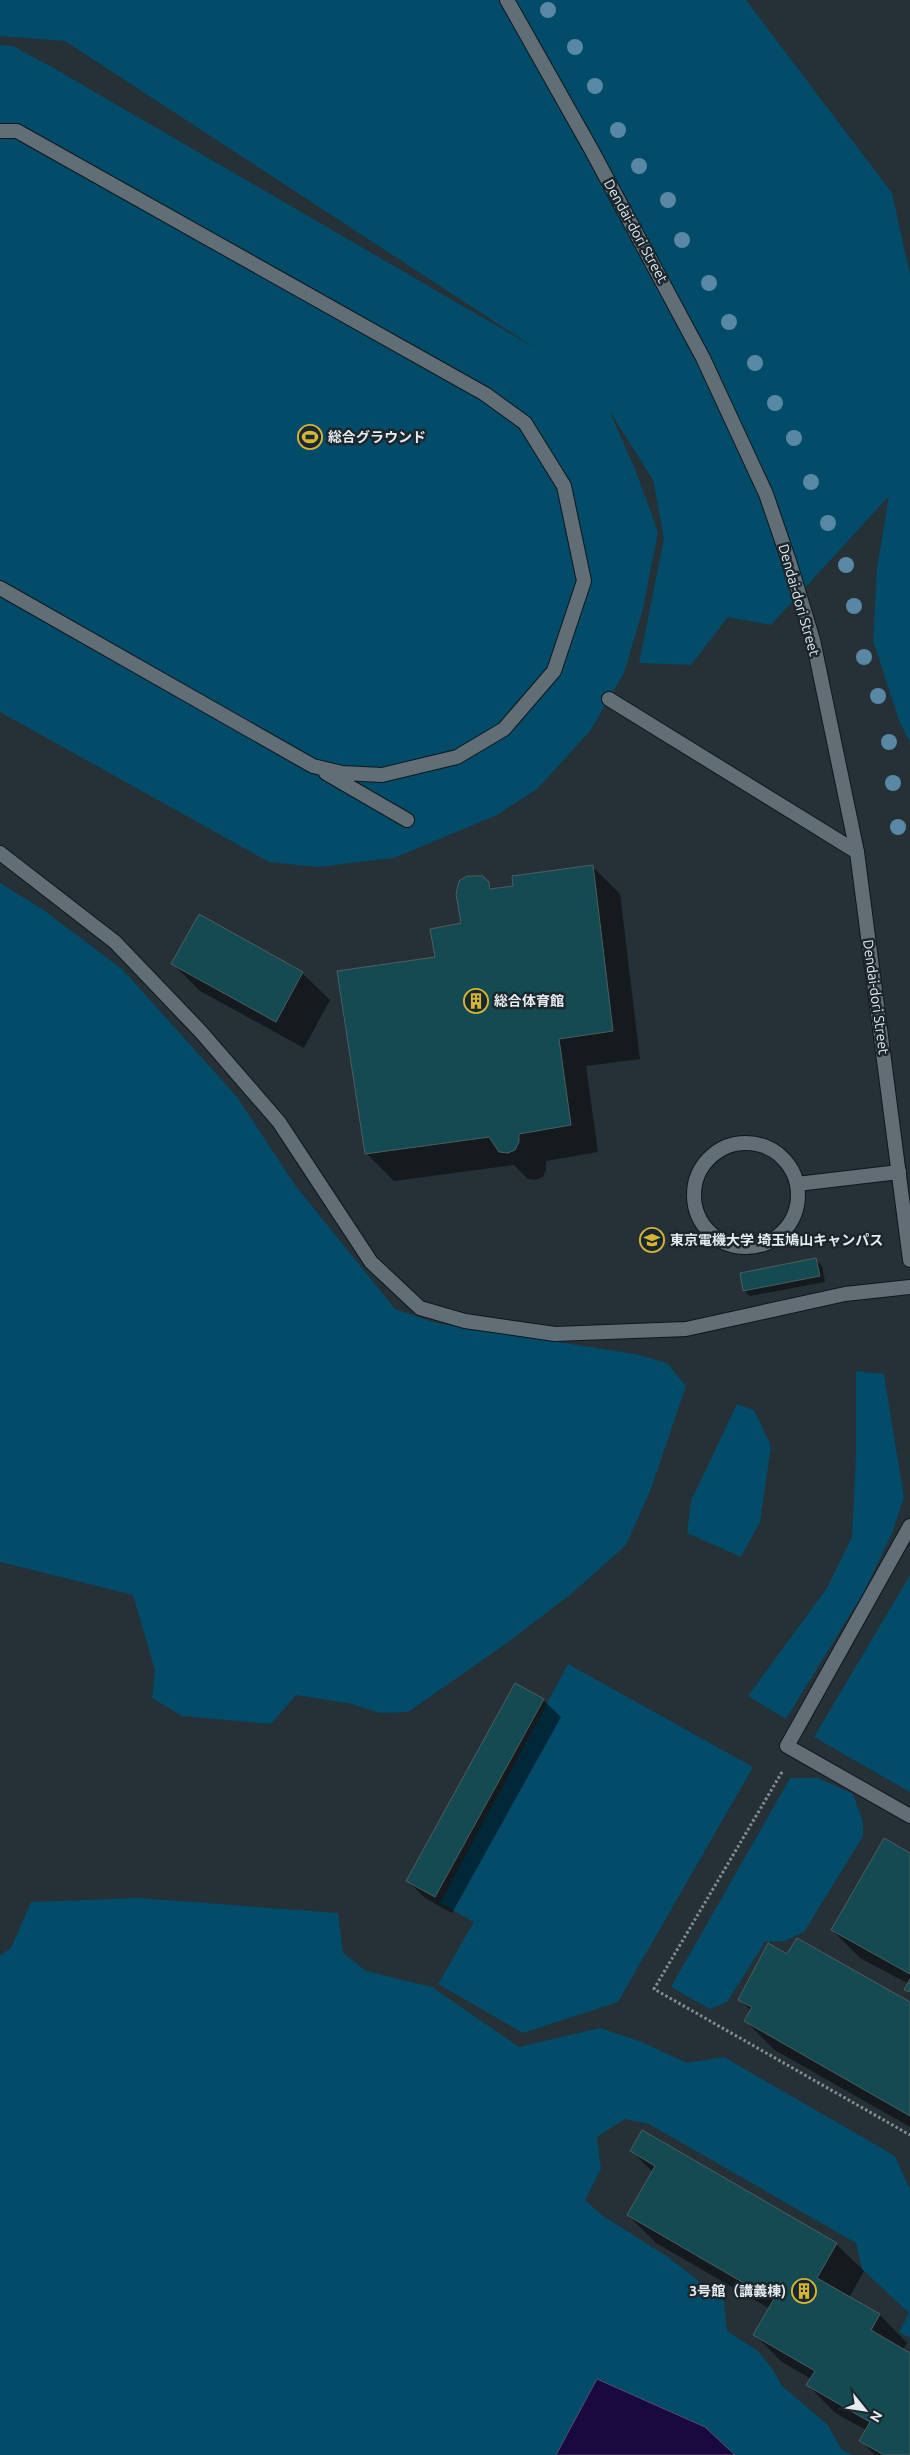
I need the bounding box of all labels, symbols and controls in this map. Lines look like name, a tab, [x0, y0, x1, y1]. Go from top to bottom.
street label: Dendai-dori Street	[601, 176, 671, 286]
sports icon: 総合グラウンド	[297, 424, 323, 450]
place label: 総合グラウンド	[328, 429, 426, 445]
street label: Dendai-dori Street	[775, 542, 823, 658]
street label: Dendai-dori Street	[860, 939, 892, 1056]
building icon: 総合体育館	[463, 988, 489, 1014]
place label: 総合体育館	[494, 993, 564, 1009]
school or university icon: 東京電機大学 埼玉鳩山キャンパス	[639, 1227, 665, 1253]
place label: 東京電機大学 埼玉鳩山キャンパス	[670, 1232, 883, 1248]
building icon: 3号館（講義棟)	[791, 2278, 817, 2304]
place label: 3号館（講義棟)	[689, 2283, 786, 2299]
north arrow	[840, 2385, 890, 2435]
text: N	[867, 2408, 886, 2425]

